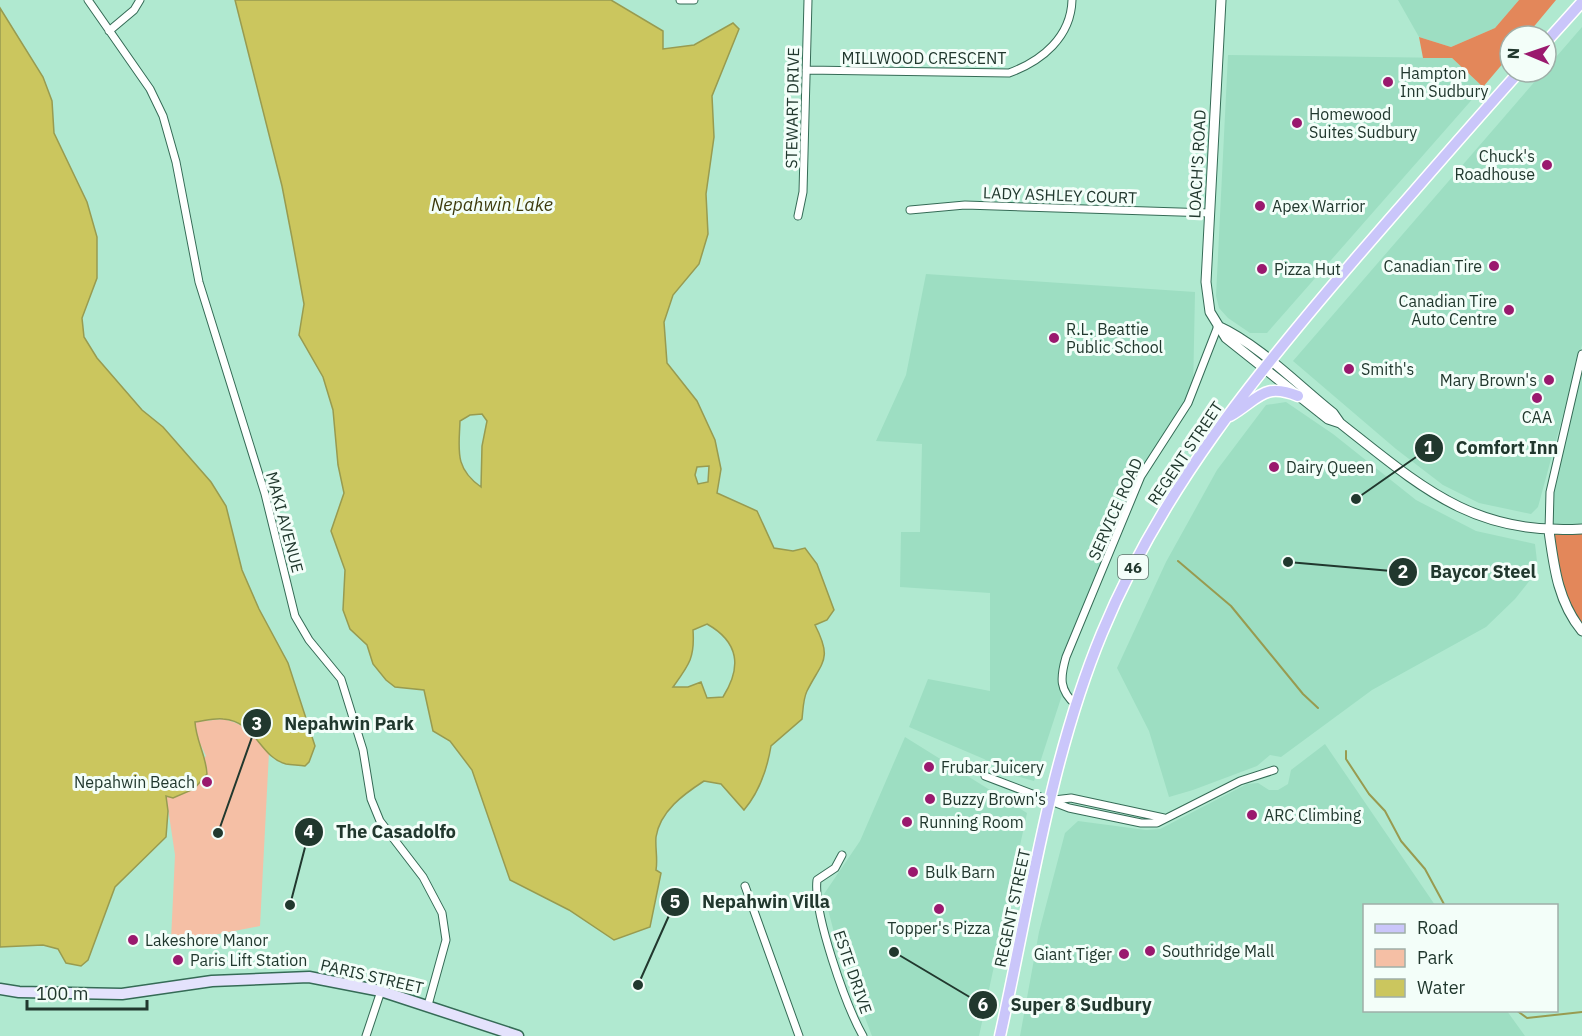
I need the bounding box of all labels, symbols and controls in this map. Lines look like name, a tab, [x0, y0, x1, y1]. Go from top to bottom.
north arrow	[1498, 24, 1558, 84]
street label: STEWART DRIVE	[781, 47, 803, 169]
text: N	[1503, 47, 1523, 60]
street label: MILLWOOD CRESCENT	[842, 48, 1006, 68]
place label: Hampton Inn Sudbury	[1400, 63, 1488, 101]
marker: Hampton Inn Sudbury	[1381, 75, 1395, 89]
place label: Homewood Suites Sudbury	[1309, 104, 1417, 142]
street label: LOACH'S ROAD	[1184, 109, 1210, 219]
marker: Homewood Suites Sudbury	[1290, 116, 1304, 130]
place label: Chuck's Roadhouse	[1455, 146, 1535, 184]
marker: Chuck's Roadhouse	[1540, 158, 1554, 172]
street label: LADY ASHLEY COURT	[983, 182, 1137, 208]
water label: Nepahwin Lake	[431, 193, 553, 216]
place label: Apex Warrior	[1272, 196, 1365, 216]
marker: Apex Warrior	[1253, 199, 1267, 213]
place label: Canadian Tire	[1383, 256, 1482, 276]
place label: Pizza Hut	[1274, 259, 1341, 279]
marker: Canadian Tire	[1487, 259, 1501, 273]
marker: Pizza Hut	[1255, 262, 1269, 276]
place label: Canadian Tire Auto Centre	[1398, 291, 1497, 329]
marker: Canadian Tire Auto Centre	[1502, 303, 1516, 317]
place label: R.L. Beattie Public School	[1066, 319, 1163, 357]
marker: R.L. Beattie Public School	[1047, 331, 1061, 345]
place label: Smith's	[1361, 359, 1414, 379]
marker: Smith's	[1342, 362, 1356, 376]
place label: Mary Brown's	[1440, 370, 1537, 390]
marker: Mary Brown's	[1542, 373, 1556, 387]
marker: CAA	[1530, 391, 1544, 405]
street label: REGENT STREET	[1143, 397, 1227, 509]
place label: CAA	[1522, 407, 1552, 427]
callout: Comfort Inn	[1414, 430, 1570, 466]
text: 1	[1424, 436, 1435, 459]
text: Comfort Inn	[1456, 436, 1558, 459]
street label: SERVICE ROAD	[1084, 455, 1146, 563]
place label: Dairy Queen	[1286, 457, 1374, 477]
marker: Dairy Queen	[1267, 460, 1281, 474]
street label: MAKI AVENUE	[262, 469, 308, 575]
callout: Baycor Steel	[1388, 554, 1548, 590]
road number: 46	[1118, 555, 1148, 579]
text: 2	[1398, 560, 1408, 583]
text: Baycor Steel	[1430, 560, 1537, 583]
callout: Nepahwin Park	[242, 705, 425, 741]
text: 3	[252, 712, 262, 735]
text: Nepahwin Park	[284, 712, 414, 735]
place label: Frubar Juicery	[941, 757, 1044, 777]
marker: Frubar Juicery	[922, 760, 936, 774]
place label: Nepahwin Beach	[74, 772, 195, 792]
marker: Nepahwin Beach	[200, 775, 214, 789]
place label: Buzzy Brown's	[942, 789, 1046, 809]
marker: Buzzy Brown's	[923, 792, 937, 806]
place label: ARC Climbing	[1264, 805, 1362, 825]
marker: ARC Climbing	[1245, 808, 1259, 822]
place label: Running Room	[919, 812, 1024, 832]
callout: The Casadolfo	[294, 814, 468, 850]
marker: Running Room	[900, 815, 914, 829]
text: 4	[304, 820, 315, 843]
text: The Casadolfo	[336, 820, 456, 843]
street label: REGENT STREET	[990, 847, 1034, 969]
place label: Bulk Barn	[925, 862, 995, 882]
marker: Bulk Barn	[906, 865, 920, 879]
callout: Nepahwin Villa	[660, 884, 842, 920]
text: 5	[670, 890, 681, 913]
text: Nepahwin Villa	[702, 890, 830, 913]
marker: Topper's Pizza	[932, 902, 946, 916]
legend	[1363, 904, 1558, 1012]
text: Road	[1417, 916, 1458, 939]
place label: Topper's Pizza	[887, 918, 991, 938]
street label: ESTE DRIVE	[829, 928, 877, 1016]
place label: Lakeshore Manor	[145, 930, 268, 950]
marker: Lakeshore Manor	[126, 933, 140, 947]
place label: Southridge Mall	[1162, 941, 1274, 961]
place label: Giant Tiger	[1034, 944, 1112, 964]
marker: Southridge Mall	[1143, 944, 1157, 958]
text: Park	[1417, 946, 1454, 969]
marker: Giant Tiger	[1117, 947, 1131, 961]
place label: Paris Lift Station	[190, 950, 307, 970]
marker: Paris Lift Station	[171, 953, 185, 967]
street label: PARIS STREET	[318, 954, 426, 998]
scale bar	[27, 973, 147, 1011]
text: Water	[1417, 976, 1466, 999]
text: 100 m	[36, 982, 88, 1005]
callout: Super 8 Sudbury	[968, 987, 1163, 1023]
text: 6	[978, 993, 989, 1016]
text: Super 8 Sudbury	[1010, 993, 1152, 1016]

